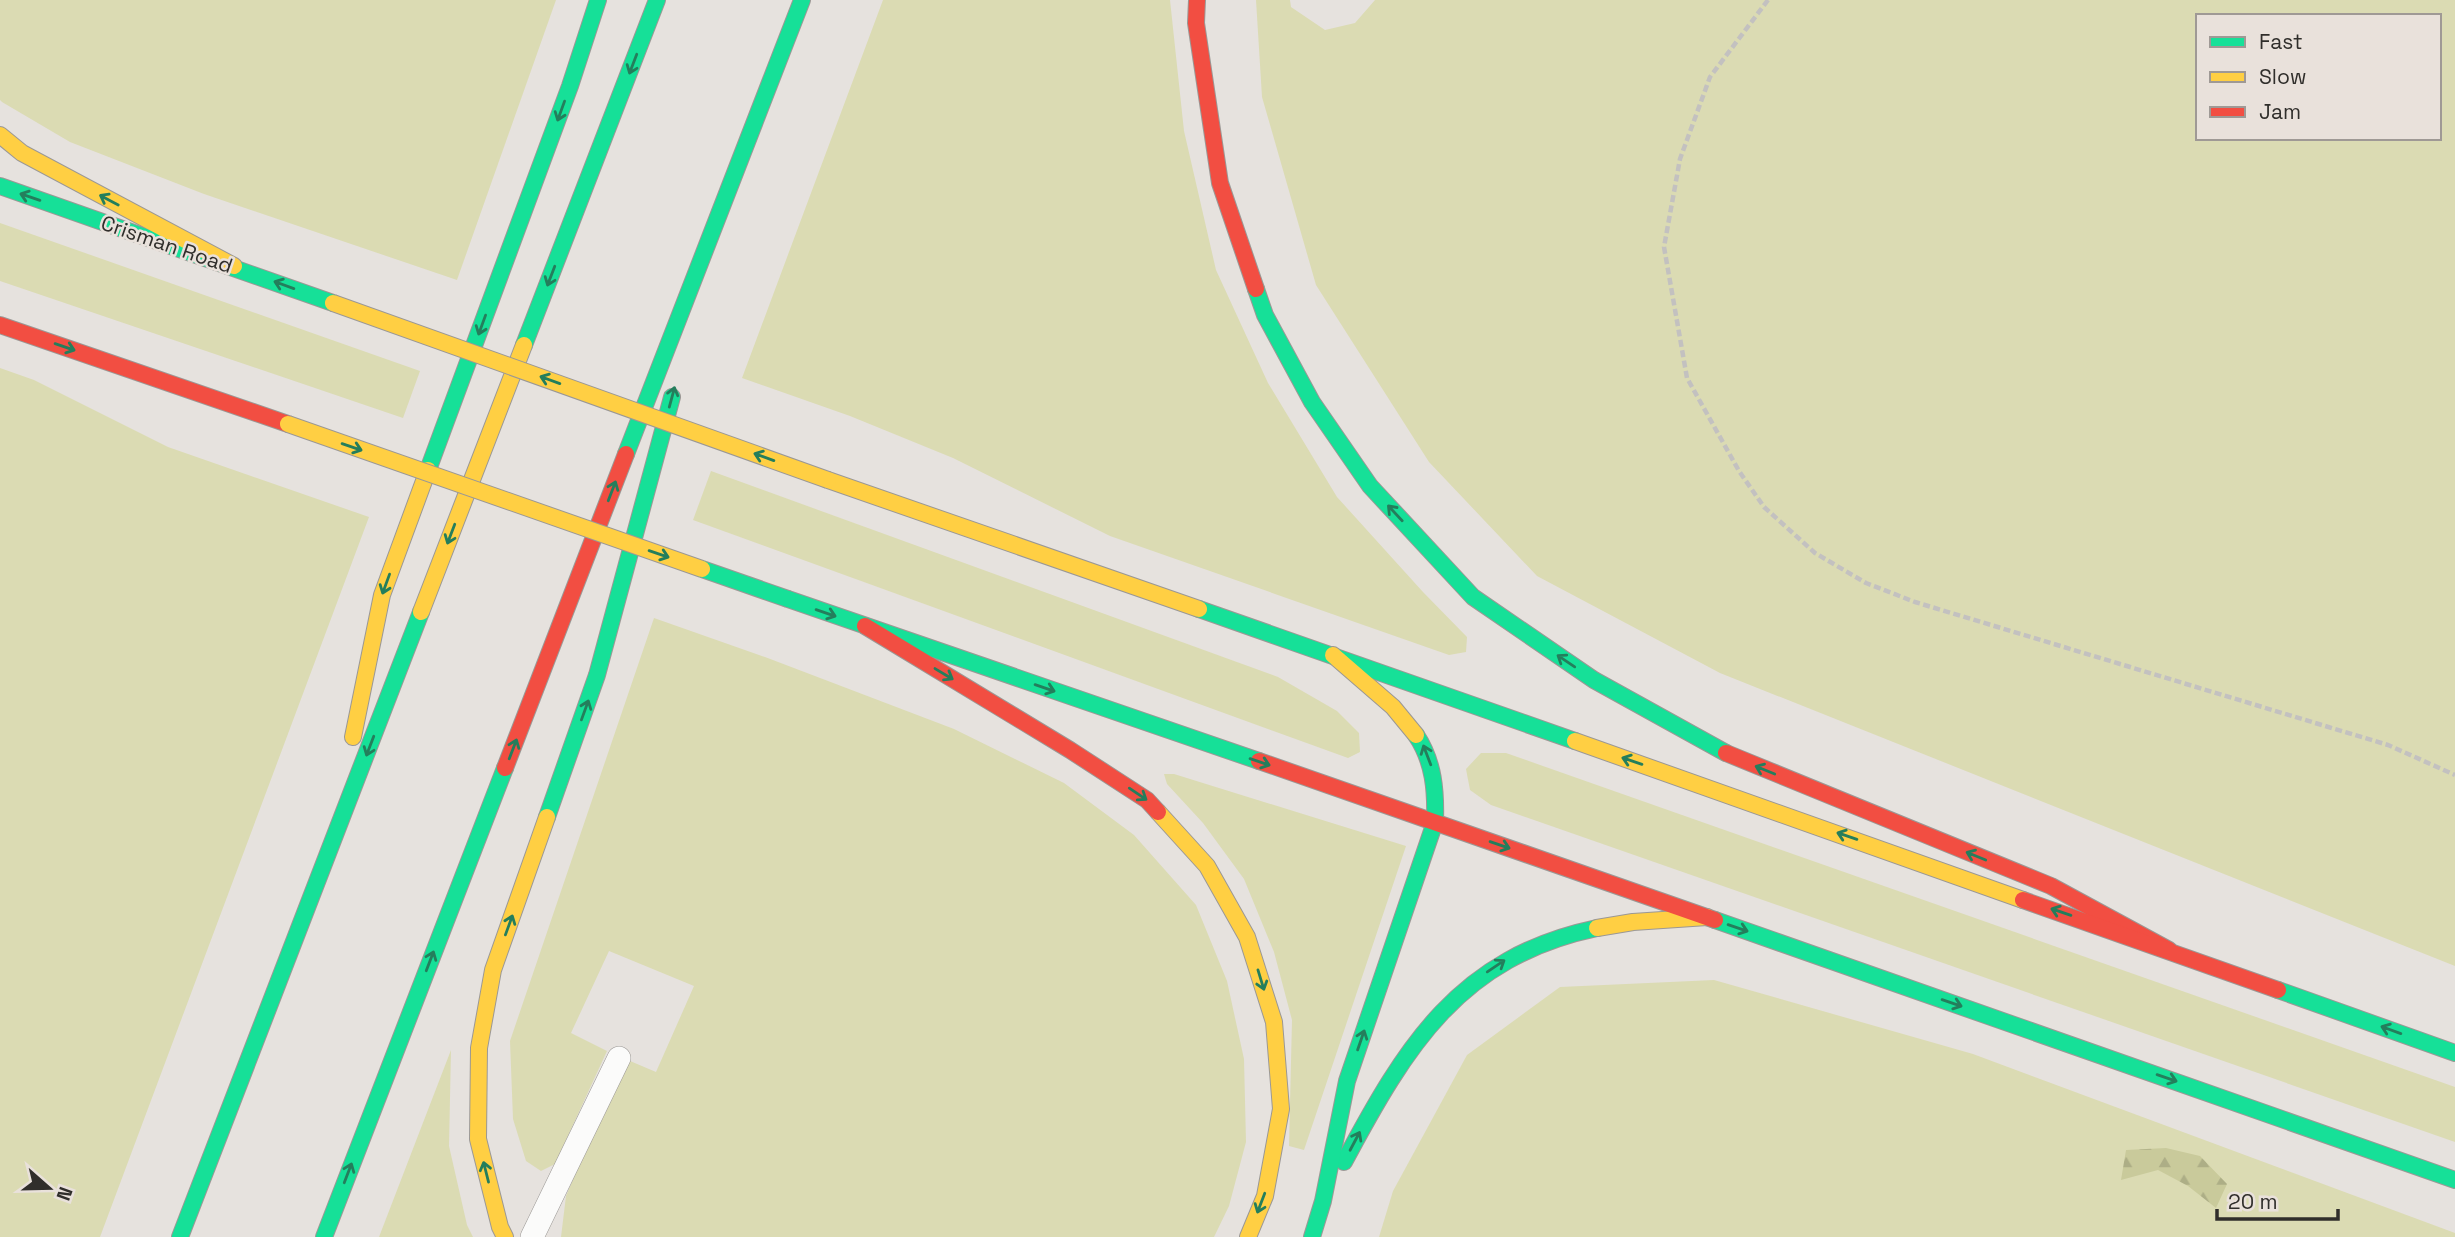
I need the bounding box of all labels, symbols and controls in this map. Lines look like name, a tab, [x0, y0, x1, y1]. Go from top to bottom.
legend	[2196, 14, 2441, 140]
text: Fast	[2259, 28, 2303, 55]
one-way arrow	[625, 52, 638, 74]
text: Slow	[2259, 63, 2307, 90]
text: Jam	[2259, 98, 2301, 125]
one-way arrow	[554, 100, 566, 122]
one-way arrow	[20, 190, 42, 202]
one-way arrow	[99, 192, 120, 206]
street label: Crisman Road	[98, 209, 236, 279]
one-way arrow	[543, 264, 556, 286]
one-way arrow	[273, 277, 295, 290]
one-way arrow	[475, 313, 487, 335]
one-way arrow	[53, 342, 75, 354]
one-way arrow	[539, 373, 561, 385]
one-way arrow	[666, 386, 679, 408]
one-way arrow	[341, 442, 363, 454]
one-way arrow	[754, 449, 776, 462]
one-way arrow	[607, 481, 620, 503]
one-way arrow	[1387, 505, 1404, 522]
one-way arrow	[444, 522, 457, 544]
one-way arrow	[648, 549, 670, 561]
one-way arrow	[379, 572, 392, 594]
one-way arrow	[815, 608, 837, 620]
one-way arrow	[1557, 654, 1576, 668]
one-way arrow	[934, 667, 954, 681]
one-way arrow	[1034, 683, 1056, 695]
one-way arrow	[580, 700, 592, 722]
one-way arrow	[362, 735, 375, 757]
one-way arrow	[507, 739, 520, 760]
one-way arrow	[1420, 745, 1433, 767]
one-way arrow	[1622, 754, 1644, 766]
one-way arrow	[1249, 757, 1271, 769]
one-way arrow	[1755, 763, 1777, 776]
one-way arrow	[1127, 787, 1147, 801]
one-way arrow	[1836, 829, 1858, 842]
one-way arrow	[1488, 840, 1510, 852]
one-way arrow	[1966, 848, 1987, 861]
one-way arrow	[2051, 905, 2073, 917]
one-way arrow	[504, 914, 516, 936]
one-way arrow	[1726, 923, 1748, 935]
one-way arrow	[425, 951, 438, 973]
one-way arrow	[1486, 959, 1505, 973]
one-way arrow	[1255, 969, 1268, 991]
one-way arrow	[1941, 998, 1963, 1010]
one-way arrow	[2380, 1023, 2402, 1035]
one-way arrow	[1356, 1029, 1368, 1051]
one-way arrow	[2156, 1073, 2177, 1086]
one-way arrow	[1348, 1131, 1362, 1152]
north arrow	[14, 1153, 84, 1223]
one-way arrow	[479, 1161, 492, 1183]
one-way arrow	[343, 1163, 356, 1185]
scale bar	[2217, 1178, 2338, 1222]
text: N	[51, 1183, 78, 1204]
text: 20 m	[2228, 1188, 2278, 1215]
one-way arrow	[1254, 1192, 1267, 1214]

